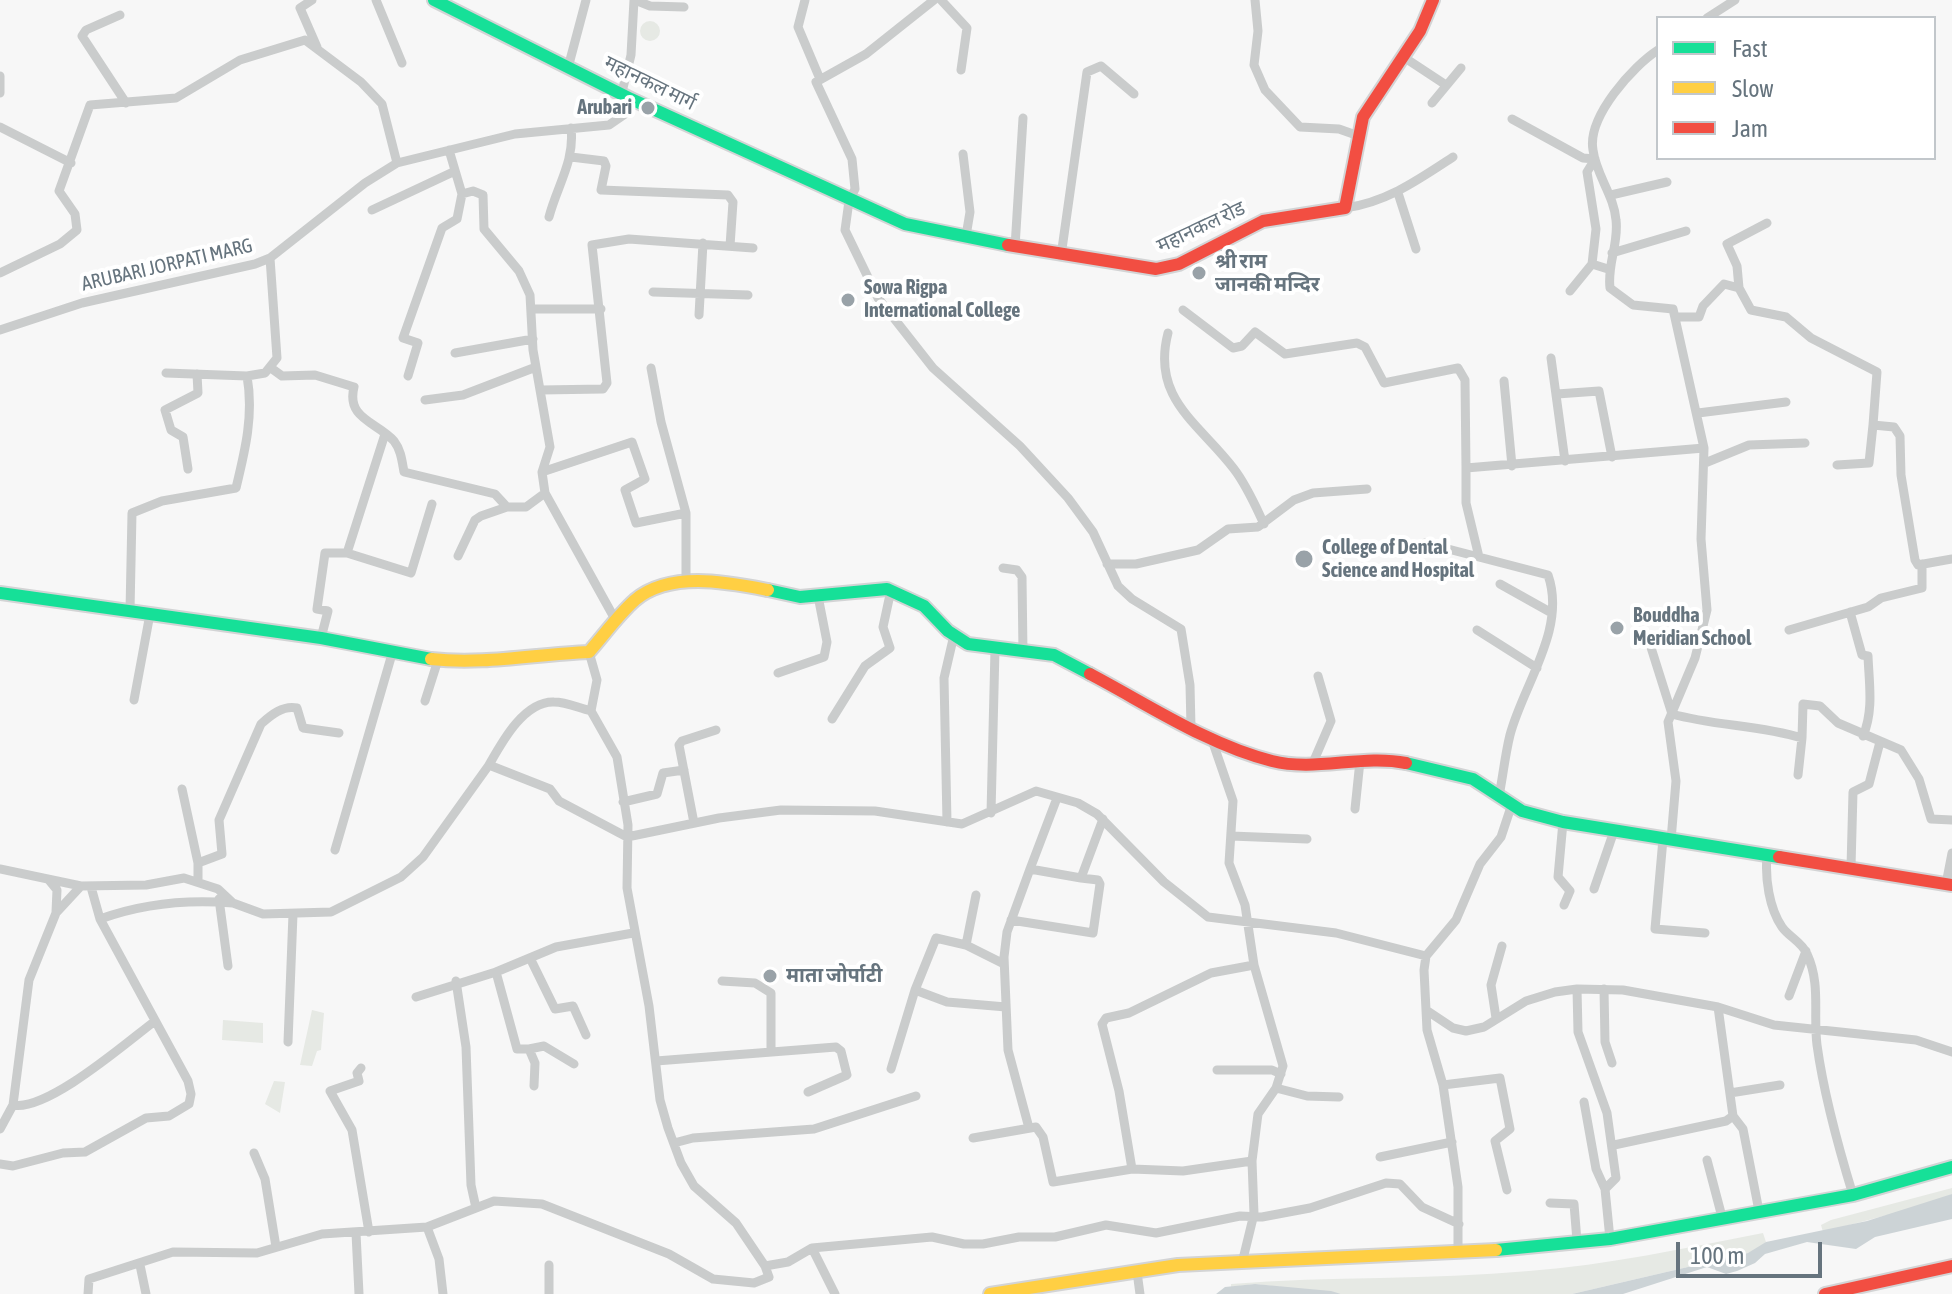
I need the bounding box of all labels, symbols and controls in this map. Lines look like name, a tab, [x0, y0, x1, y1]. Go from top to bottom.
legend	[1656, 16, 1936, 160]
text: Fast	[1732, 35, 1768, 62]
street label: महानकल मार्ग	[600, 51, 700, 115]
text: Slow	[1732, 75, 1774, 102]
place label: Arubari	[577, 96, 632, 120]
marker: Arubari	[639, 99, 657, 117]
text: Jam	[1732, 115, 1768, 142]
street label: महानकल रोड	[1153, 196, 1249, 258]
street label: ARUBARI JORPATI MARG	[79, 234, 255, 296]
place label: श्री राम जानकी मन्दिर	[1215, 250, 1320, 297]
marker: श्री राम जानकी मन्दिर	[1190, 264, 1208, 282]
place label: Sowa Rigpa International College	[864, 276, 1020, 323]
marker: Sowa Rigpa International College	[839, 291, 857, 309]
place label: College of Dental Science and Hospital	[1322, 536, 1474, 583]
marker: College of Dental Science and Hospital	[1293, 548, 1315, 570]
place label: Bouddha Meridian School	[1633, 604, 1751, 651]
marker: Bouddha Meridian School	[1608, 619, 1626, 637]
place label: माता जोर्पाटी	[786, 964, 882, 988]
marker: माता जोर्पाटी	[761, 967, 779, 985]
scale bar	[1680, 1226, 1826, 1276]
text: 100 m	[1690, 1242, 1744, 1269]

